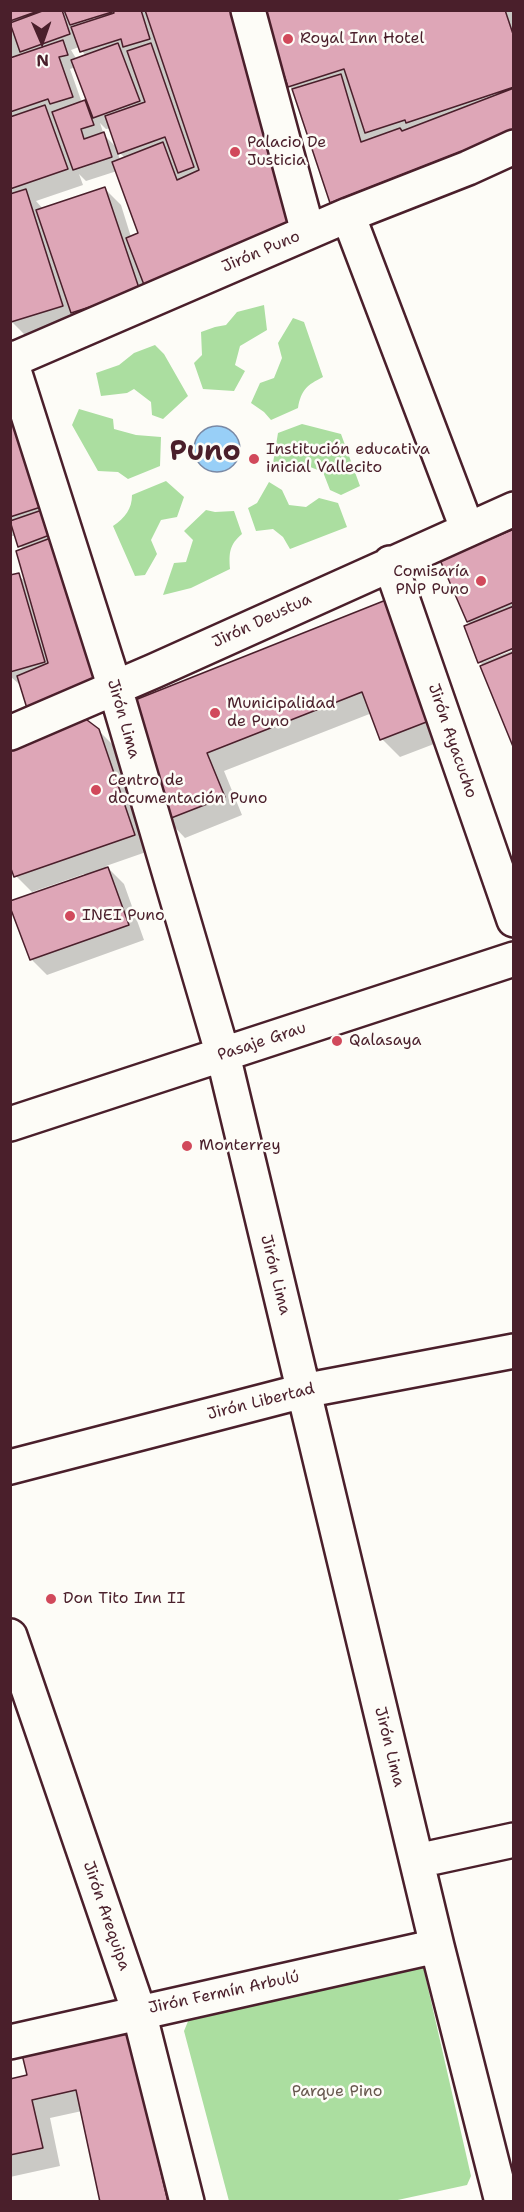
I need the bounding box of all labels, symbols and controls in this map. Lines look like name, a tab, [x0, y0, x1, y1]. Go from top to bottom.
north arrow	[12, 12, 72, 72]
place label: Royal Inn Hotel	[300, 29, 424, 49]
marker: Royal Inn Hotel	[281, 32, 295, 46]
text: N	[36, 50, 49, 71]
place label: Palacio De Justicia	[247, 133, 326, 171]
marker: Palacio De Justicia	[228, 145, 242, 159]
street label: Jirón Puno	[219, 227, 303, 277]
district label: Puno	[169, 436, 241, 470]
place label: Institución educativa inicial Vallecito	[266, 440, 430, 478]
marker: Institución educativa inicial Vallecito	[247, 452, 261, 466]
place label: Comisaría PNP Puno	[393, 562, 469, 600]
marker: Comisaría PNP Puno	[474, 574, 488, 588]
street label: Jirón Deustua	[209, 590, 315, 652]
street label: Jirón Lima	[103, 677, 143, 761]
street label: Jirón Ayacucho	[423, 681, 481, 801]
place label: Municipalidad de Puno	[227, 694, 335, 732]
marker: Municipalidad de Puno	[208, 706, 222, 720]
place label: Centro de documentación Puno	[108, 771, 267, 809]
marker: Centro de documentación Puno	[89, 783, 103, 797]
place label: INEI Puno	[82, 906, 165, 926]
marker: INEI Puno	[63, 909, 77, 923]
street label: Pasaje Grau	[215, 1019, 309, 1065]
place label: Qalasaya	[349, 1031, 422, 1051]
marker: Qalasaya	[330, 1034, 344, 1048]
place label: Monterrey	[199, 1136, 281, 1156]
marker: Monterrey	[180, 1139, 194, 1153]
street label: Jirón Lima	[256, 1233, 294, 1317]
street label: Jirón Libertad	[205, 1379, 317, 1425]
place label: Don Tito Inn II	[63, 1589, 185, 1609]
marker: Don Tito Inn II	[44, 1592, 58, 1606]
street label: Jirón Lima	[370, 1705, 408, 1789]
street label: Jirón Arequipa	[78, 1859, 134, 1973]
street label: Jirón Fermín Arbulú	[147, 1968, 301, 2018]
park label: Parque Pino	[292, 2082, 382, 2102]

